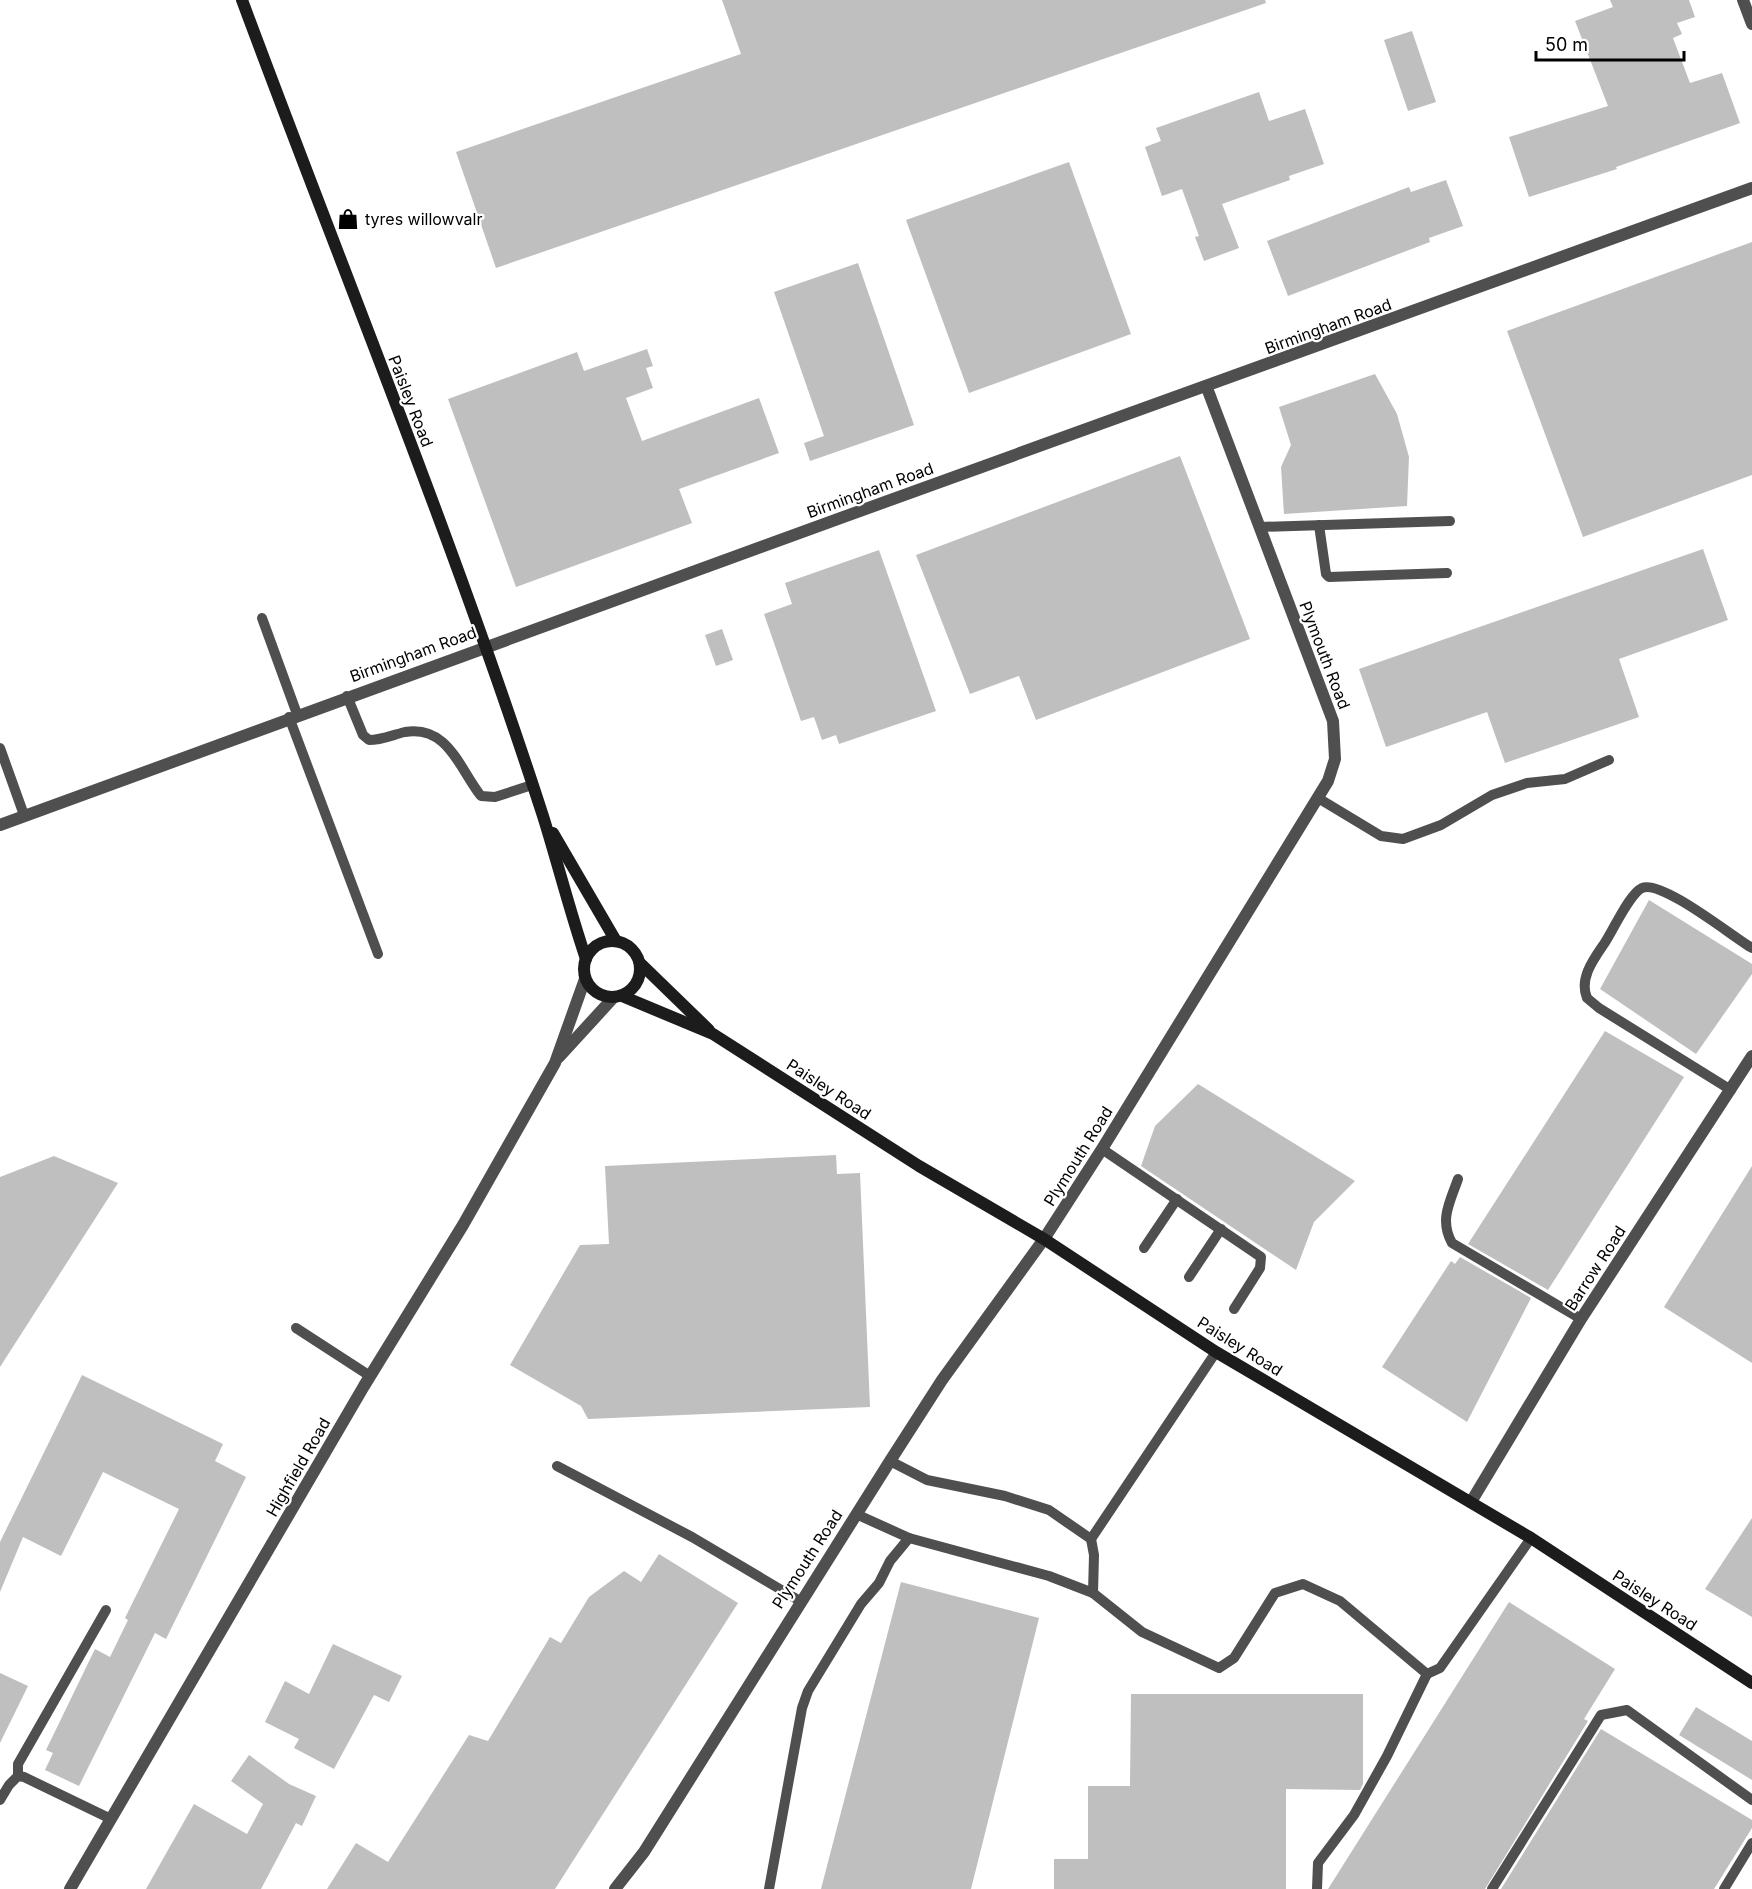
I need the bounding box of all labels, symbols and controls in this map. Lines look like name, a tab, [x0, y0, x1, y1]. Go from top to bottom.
scale bar	[1536, 24, 1684, 62]
text: 50 m	[1545, 34, 1588, 55]
shop icon: tyres willowvalr	[336, 207, 360, 231]
place label: tyres willowvalr	[365, 209, 482, 229]
street label: Birmingham Road	[1262, 294, 1394, 358]
street label: Paisley Road	[384, 352, 438, 450]
street label: Birmingham Road	[804, 458, 936, 522]
street label: Plymouth Road	[1295, 598, 1355, 712]
street label: Birmingham Road	[347, 622, 479, 686]
street label: Paisley Road	[783, 1054, 875, 1124]
street label: Plymouth Road	[1039, 1102, 1117, 1210]
street label: Barrow Road	[1560, 1222, 1630, 1314]
street label: Paisley Road	[1194, 1312, 1286, 1380]
street label: Highfield Road	[262, 1414, 334, 1520]
street label: Plymouth Road	[768, 1506, 846, 1612]
street label: Paisley Road	[1609, 1565, 1701, 1635]

